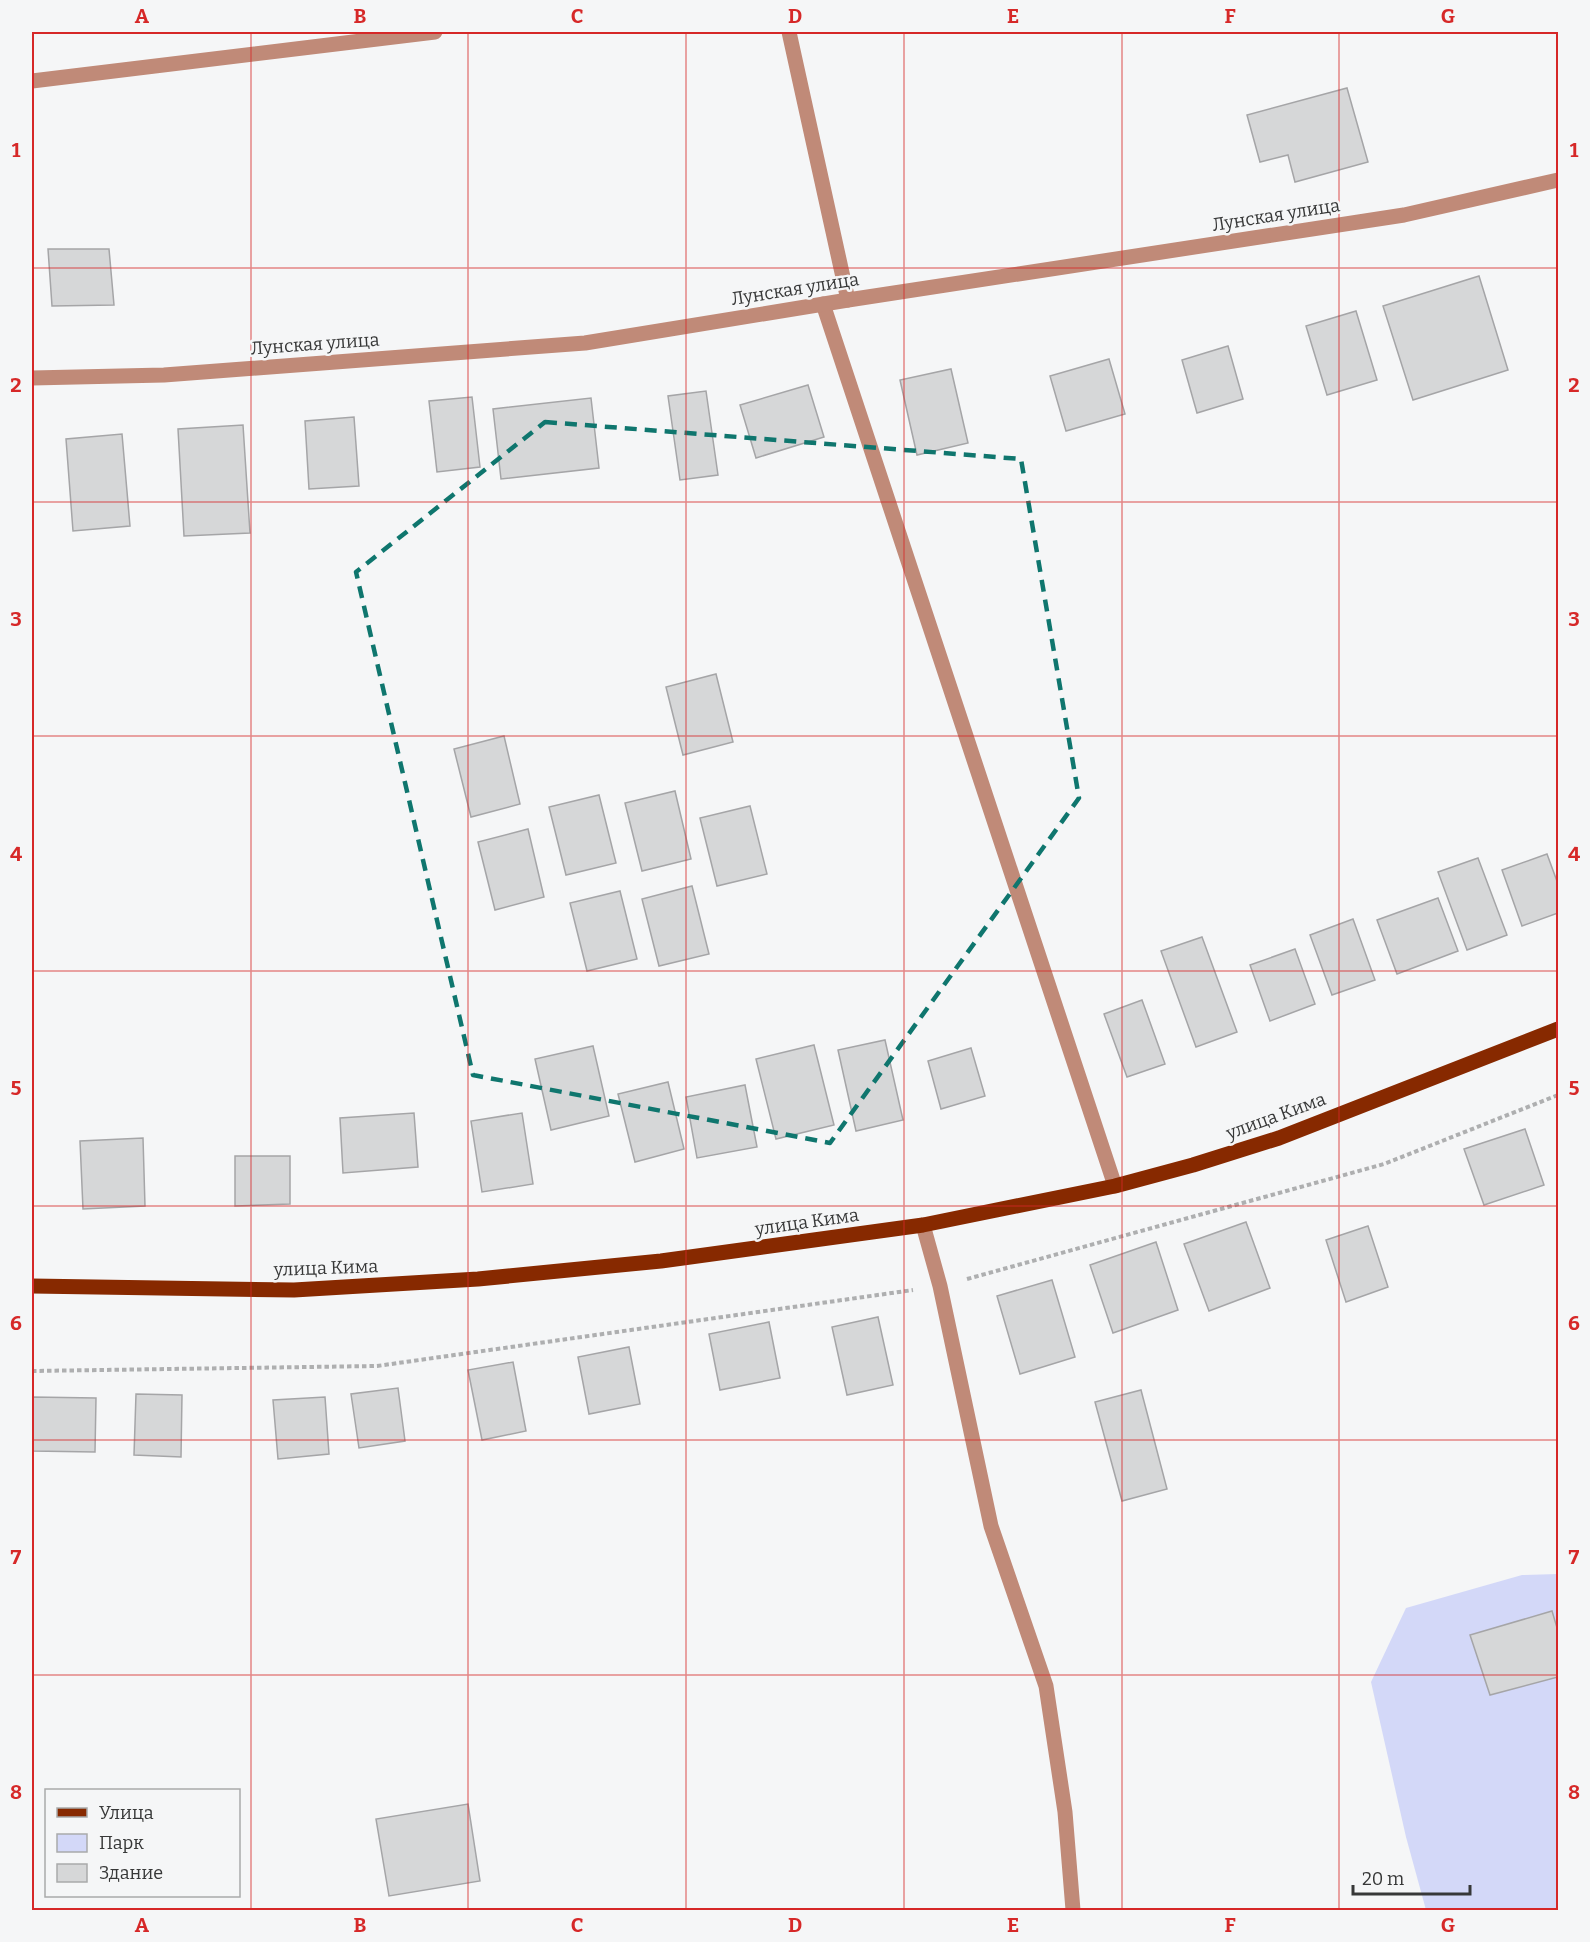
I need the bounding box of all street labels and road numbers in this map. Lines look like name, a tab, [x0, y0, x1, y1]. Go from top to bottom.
street label: Лунская улица	[1211, 194, 1342, 236]
street label: Лунская улица	[730, 268, 861, 310]
street label: Лунская улица	[250, 329, 380, 359]
street label: улица Кима	[1222, 1088, 1329, 1145]
street label: улица Кима	[753, 1204, 860, 1240]
street label: улица Кима	[272, 1255, 379, 1281]

